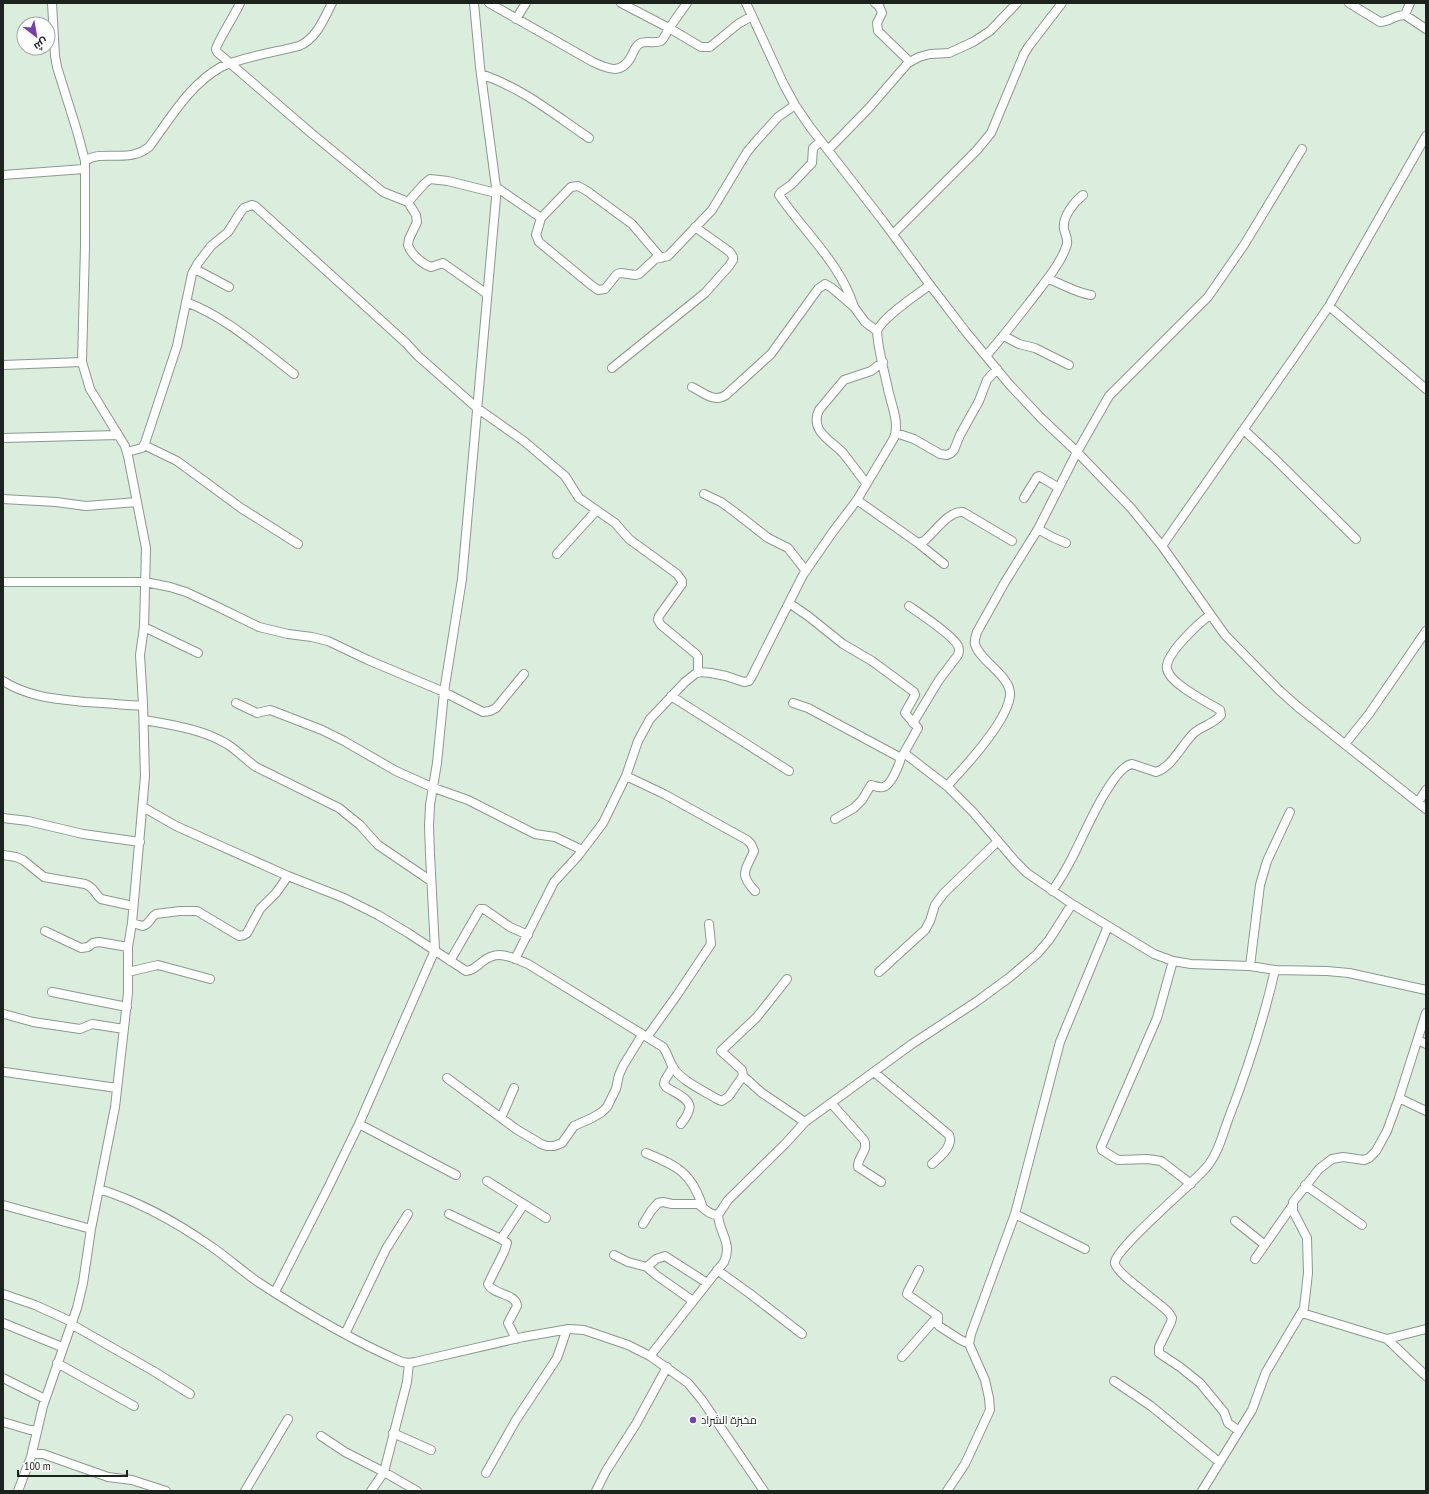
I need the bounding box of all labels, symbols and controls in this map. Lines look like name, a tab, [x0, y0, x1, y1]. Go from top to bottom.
north arrow	[16, 16, 56, 56]
text: ش	[31, 35, 51, 54]
place label: مخبزة الشراد	[701, 1413, 757, 1427]
marker: مخبزة الشراد	[688, 1415, 698, 1425]
scale bar	[18, 1452, 127, 1478]
text: 100 m	[24, 1458, 51, 1473]

